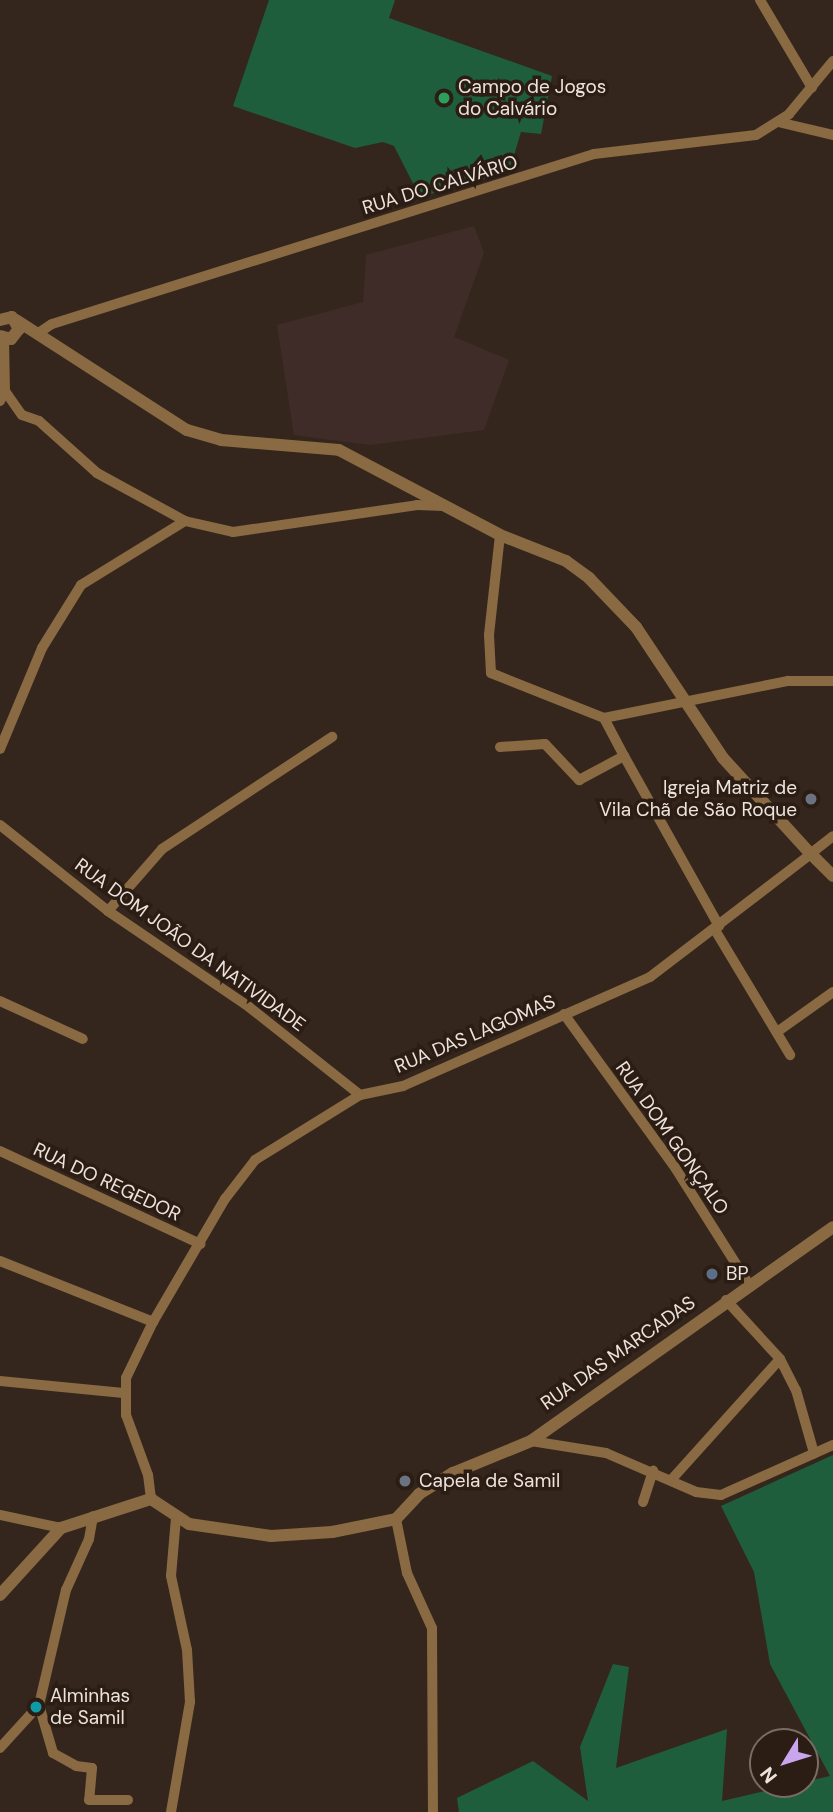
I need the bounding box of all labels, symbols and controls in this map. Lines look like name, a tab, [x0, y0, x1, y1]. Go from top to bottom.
place label: Campo de Jogos do Calvário	[458, 76, 606, 120]
marker: Campo de Jogos do Calvário	[436, 90, 452, 106]
street label: RUA DO CALVÁRIO	[360, 151, 520, 219]
place label: Igreja Matriz de Vila Chã de São Roque	[599, 777, 797, 821]
marker: Igreja Matriz de Vila Chã de São Roque	[803, 791, 819, 807]
street label: RUA DOM JOÃO DA NATIVIDADE	[70, 854, 310, 1036]
street label: RUA DAS LAGOMAS	[391, 990, 559, 1078]
street label: RUA DOM GONÇALO	[611, 1057, 733, 1219]
street label: RUA DO REGEDOR	[30, 1138, 184, 1226]
place label: BP	[726, 1263, 748, 1285]
marker: BP	[704, 1266, 720, 1282]
street label: RUA DAS MARCADAS	[536, 1291, 700, 1415]
place label: Capela de Samil	[419, 1470, 560, 1492]
marker: Capela de Samil	[397, 1473, 413, 1489]
place label: Alminhas de Samil	[50, 1685, 130, 1729]
marker: Alminhas de Samil	[28, 1699, 44, 1715]
north arrow	[749, 1728, 819, 1798]
text: N	[755, 1762, 783, 1788]

